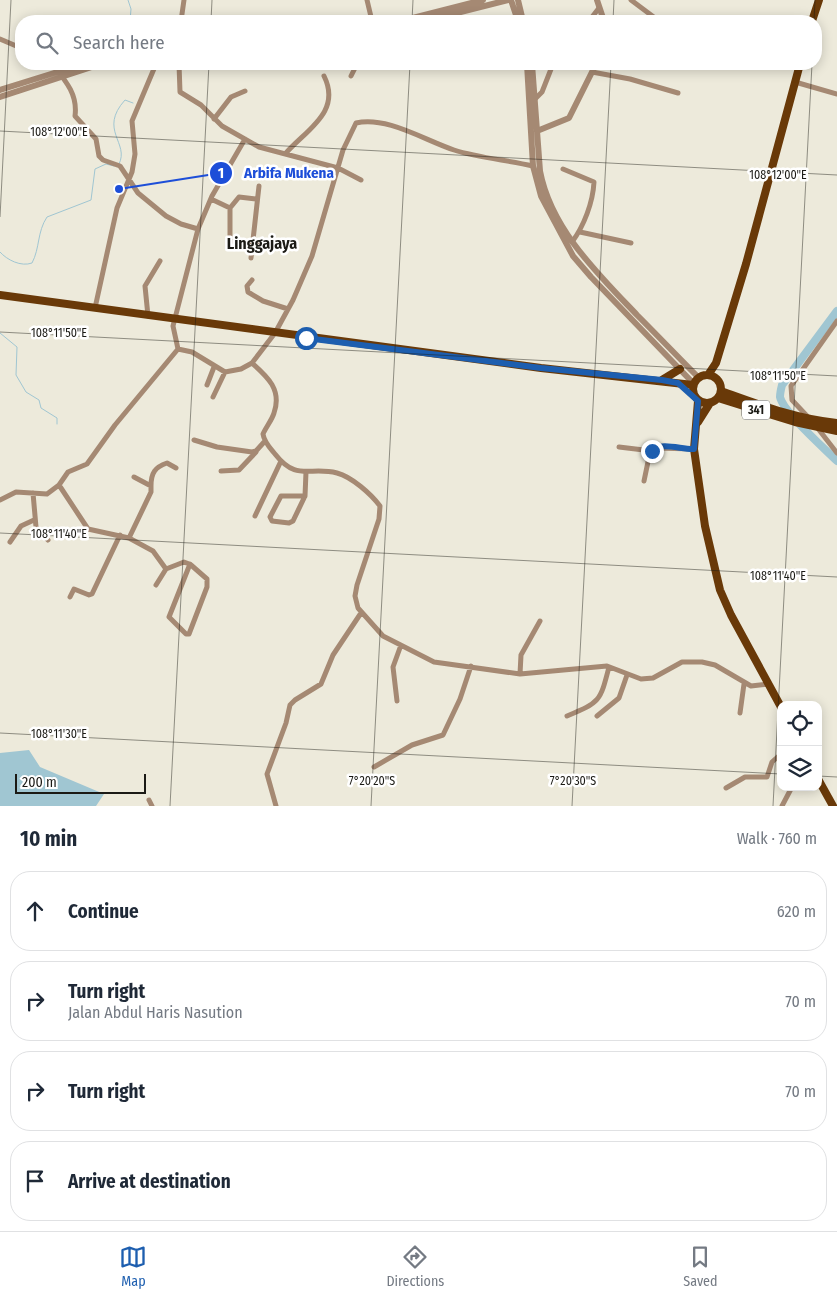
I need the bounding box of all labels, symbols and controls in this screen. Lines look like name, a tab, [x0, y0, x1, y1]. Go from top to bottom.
search box	[15, 15, 822, 70]
icon: search	[33, 29, 61, 57]
text: Search here	[73, 31, 165, 54]
text: 108°12'00"E	[30, 125, 88, 139]
callout: Arbifa Mukena	[209, 158, 344, 188]
text: 1	[218, 164, 224, 182]
text: Arbifa Mukena	[243, 164, 334, 182]
text: 108°12'00"E	[749, 168, 807, 182]
district label: Linggajaya	[227, 234, 297, 253]
text: 108°11'50"E	[31, 326, 87, 340]
route start	[295, 327, 318, 350]
text: 108°11'50"E	[750, 369, 806, 383]
road number: 341	[742, 400, 770, 420]
route end	[641, 440, 664, 463]
text: 108°11'40"E	[31, 527, 87, 541]
text: 108°11'40"E	[750, 569, 806, 583]
map controls	[777, 701, 822, 791]
button: locate	[777, 701, 822, 746]
text: 108°11'30"E	[31, 727, 87, 741]
button: layers	[777, 746, 822, 791]
scale bar	[15, 771, 146, 794]
text: 200 m	[22, 774, 57, 791]
text: 7°20'20"S	[349, 774, 395, 788]
text: 7°20'30"S	[550, 774, 596, 788]
text: 10 min	[20, 826, 77, 852]
text: Walk · 760 m	[737, 829, 817, 848]
icon: ahead	[21, 897, 49, 925]
text: Continue	[68, 900, 139, 923]
text: 620 m	[777, 902, 816, 921]
text: Turn right	[68, 980, 145, 1003]
icon: right	[21, 987, 49, 1015]
text: 70 m	[785, 992, 816, 1011]
text: Jalan Abdul Haris Nasution	[68, 1003, 243, 1022]
icon: right	[21, 1077, 49, 1105]
text: Turn right	[68, 1080, 145, 1103]
text: 70 m	[785, 1082, 816, 1101]
icon: arrive	[21, 1167, 49, 1195]
text: Arrive at destination	[68, 1170, 231, 1193]
tab: Map	[119, 1243, 147, 1290]
tab: Directions	[386, 1243, 444, 1290]
tab: Saved	[683, 1243, 718, 1290]

